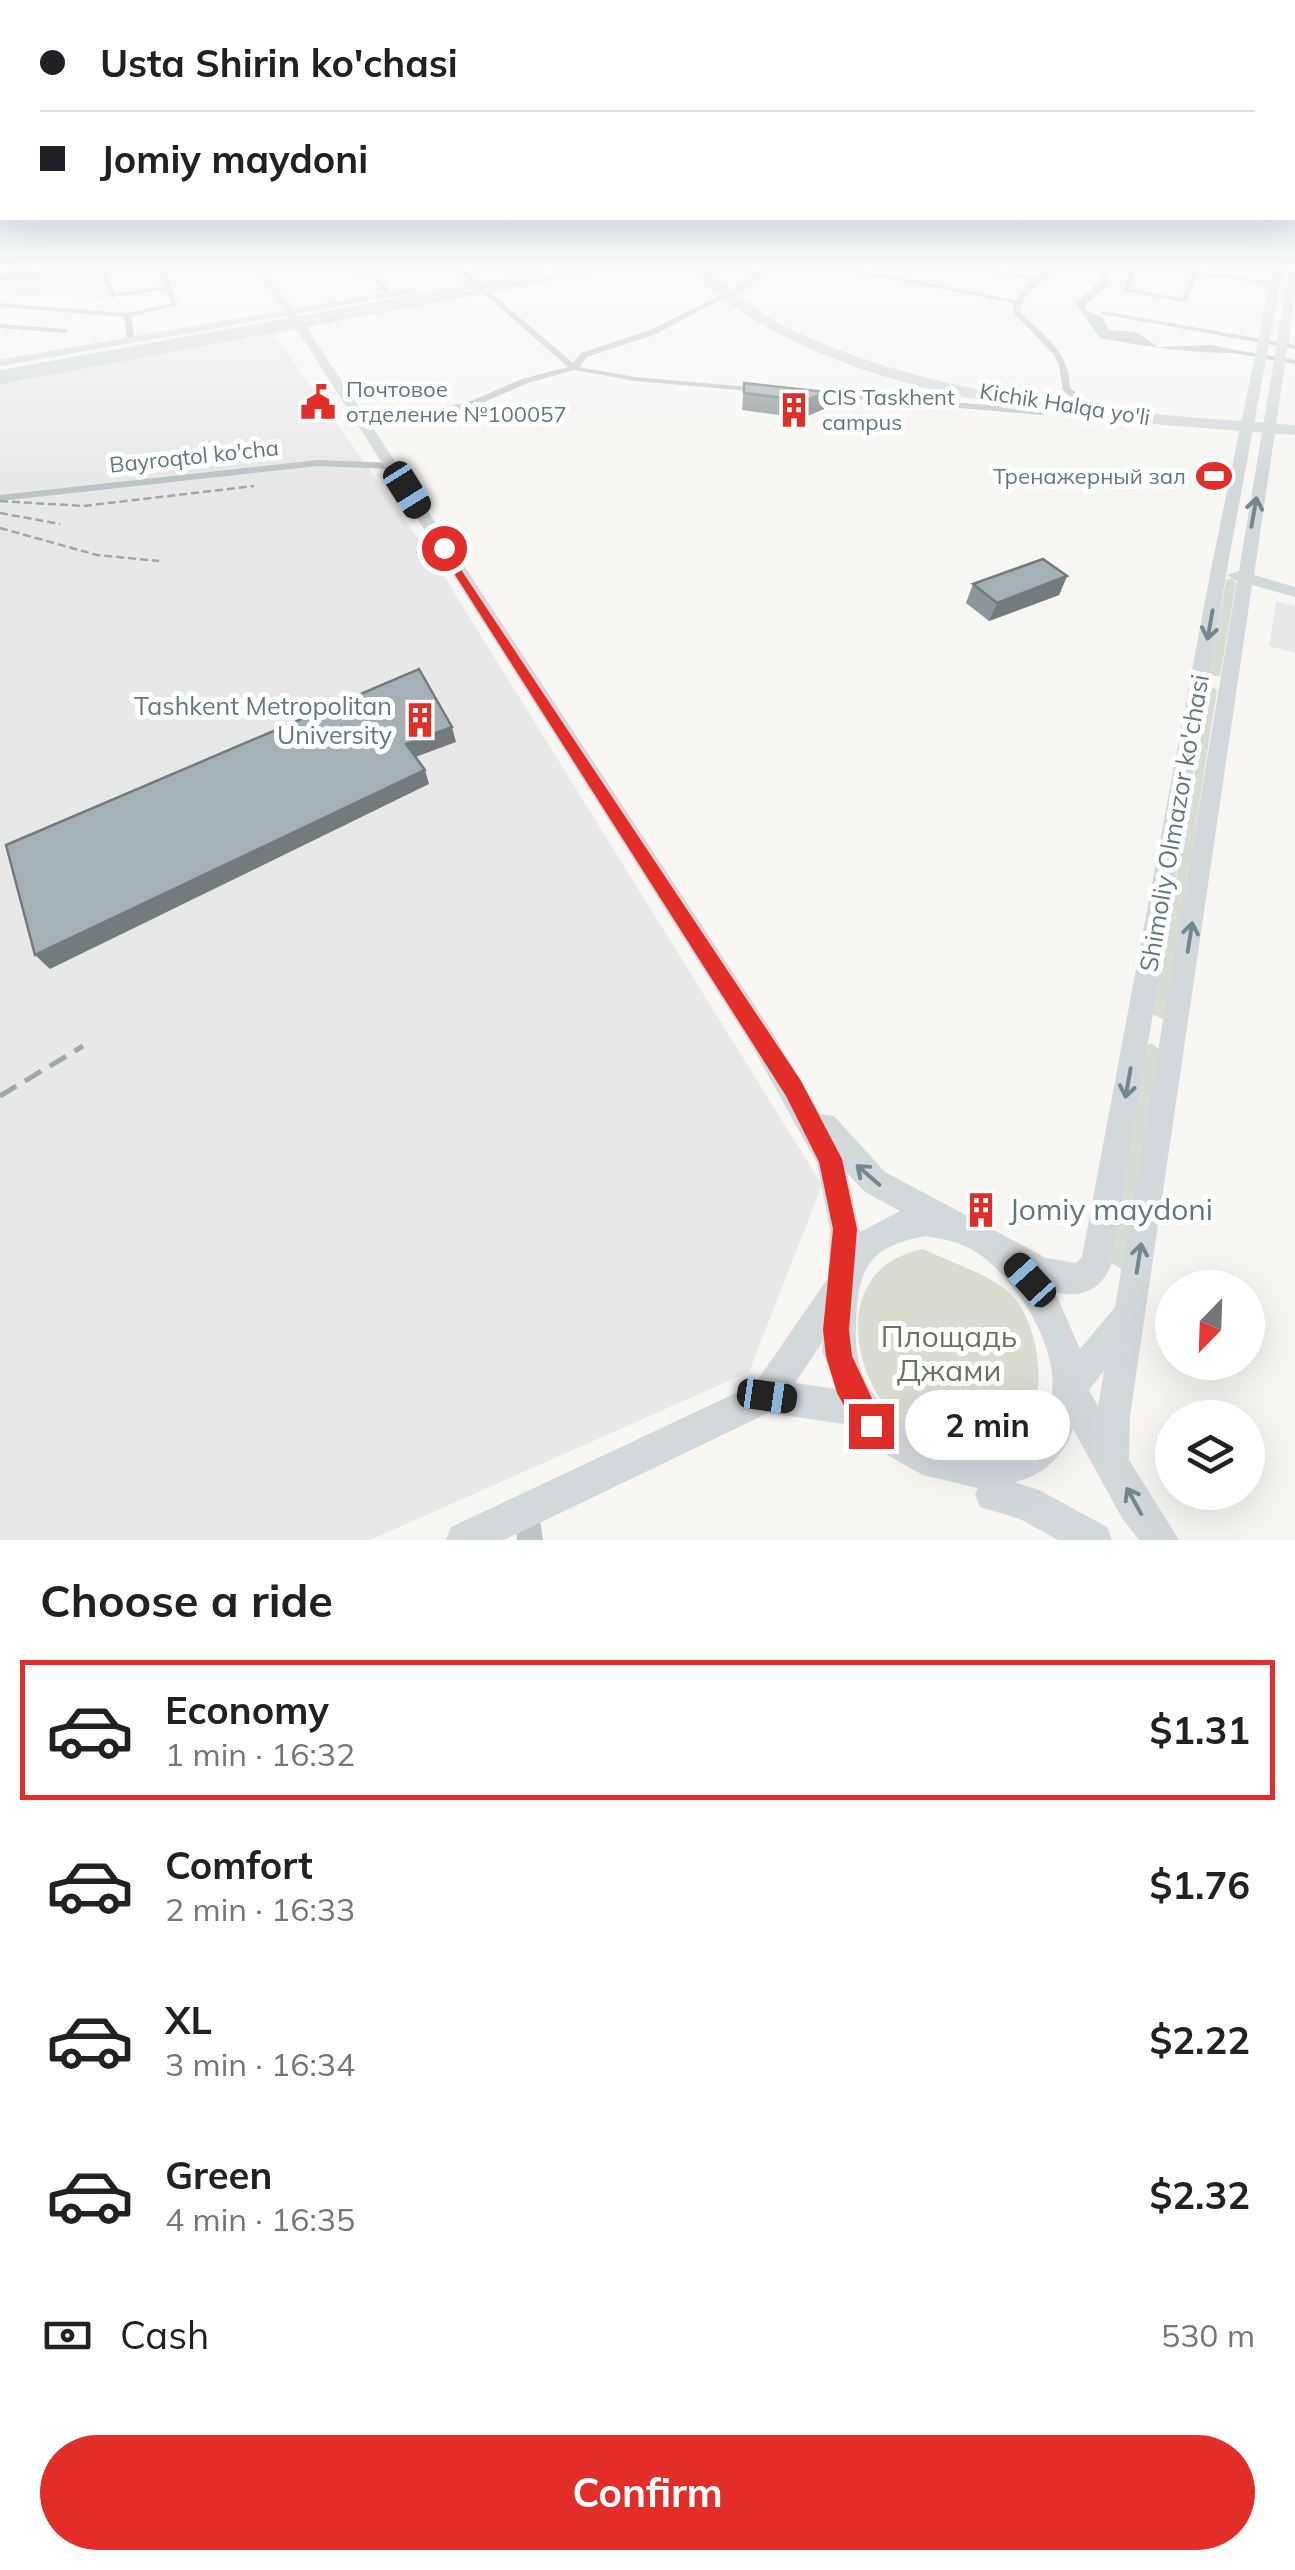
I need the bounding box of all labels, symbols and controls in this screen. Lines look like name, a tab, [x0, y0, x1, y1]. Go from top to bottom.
text: Usta Shirin ko'chasi	[100, 39, 458, 87]
text: Jomiy maydoni	[100, 135, 368, 183]
place label: Почтовое отделение №100057	[346, 375, 567, 428]
street label: Kichik Halqa yo'li	[978, 377, 1152, 431]
public building icon: Почтовое отделение №100057	[299, 383, 337, 421]
place label: CIS Taskhent campus	[822, 383, 955, 436]
building icon: CIS Taskhent campus	[775, 391, 813, 429]
street label: Bayroqtol ko'cha	[108, 433, 280, 479]
car	[378, 457, 436, 523]
sports icon: Тренажерный зал	[1195, 457, 1233, 495]
place label: Тренажерный зал	[993, 462, 1186, 490]
one-way arrow	[1245, 496, 1264, 528]
route start	[422, 526, 467, 571]
one-way arrow	[1200, 608, 1219, 641]
street label: Shimoliy Olmazor ko'chasi	[1132, 672, 1215, 974]
place label: Tashkent Metropolitan University	[134, 690, 392, 750]
building icon: Tashkent Metropolitan University	[401, 701, 439, 739]
one-way arrow	[1181, 921, 1199, 953]
one-way arrow	[1118, 1066, 1137, 1098]
one-way arrow	[856, 1163, 881, 1186]
place label: Jomiy maydoni	[1009, 1190, 1213, 1228]
building icon: Jomiy maydoni	[962, 1191, 1000, 1229]
one-way arrow	[1130, 1242, 1149, 1274]
car	[999, 1248, 1061, 1312]
north arrow	[1155, 1270, 1265, 1380]
map controls	[1155, 1270, 1265, 1510]
park label: Площадь Джами	[881, 1317, 1017, 1389]
car	[735, 1377, 799, 1415]
callout: 2 min	[906, 1391, 1071, 1461]
button: layers	[1155, 1400, 1265, 1510]
route end	[849, 1404, 894, 1449]
text: 2 min	[945, 1405, 1030, 1445]
one-way arrow	[1124, 1487, 1144, 1516]
text: Choose a ride	[40, 1572, 333, 1628]
icon: car	[45, 1685, 135, 1775]
text: Economy	[165, 1686, 329, 1734]
text: $1.31	[1149, 1706, 1250, 1754]
text: 1 min · 16:32	[165, 1734, 355, 1774]
icon: car	[45, 1840, 135, 1930]
text: Comfort	[165, 1841, 313, 1889]
text: $1.76	[1149, 1861, 1250, 1909]
text: 2 min · 16:33	[165, 1889, 355, 1929]
icon: car	[45, 1995, 135, 2085]
text: XL	[165, 1996, 212, 2044]
text: $2.22	[1149, 2016, 1250, 2064]
text: 3 min · 16:34	[165, 2044, 355, 2084]
icon: car	[45, 2150, 135, 2240]
text: Green	[165, 2151, 272, 2199]
text: $2.32	[1149, 2171, 1250, 2219]
text: 4 min · 16:35	[165, 2199, 355, 2239]
icon: cash	[40, 2308, 95, 2363]
text: Cash	[120, 2311, 209, 2359]
text: 530 m	[1161, 2315, 1255, 2355]
button: Confirm	[40, 2435, 1255, 2550]

